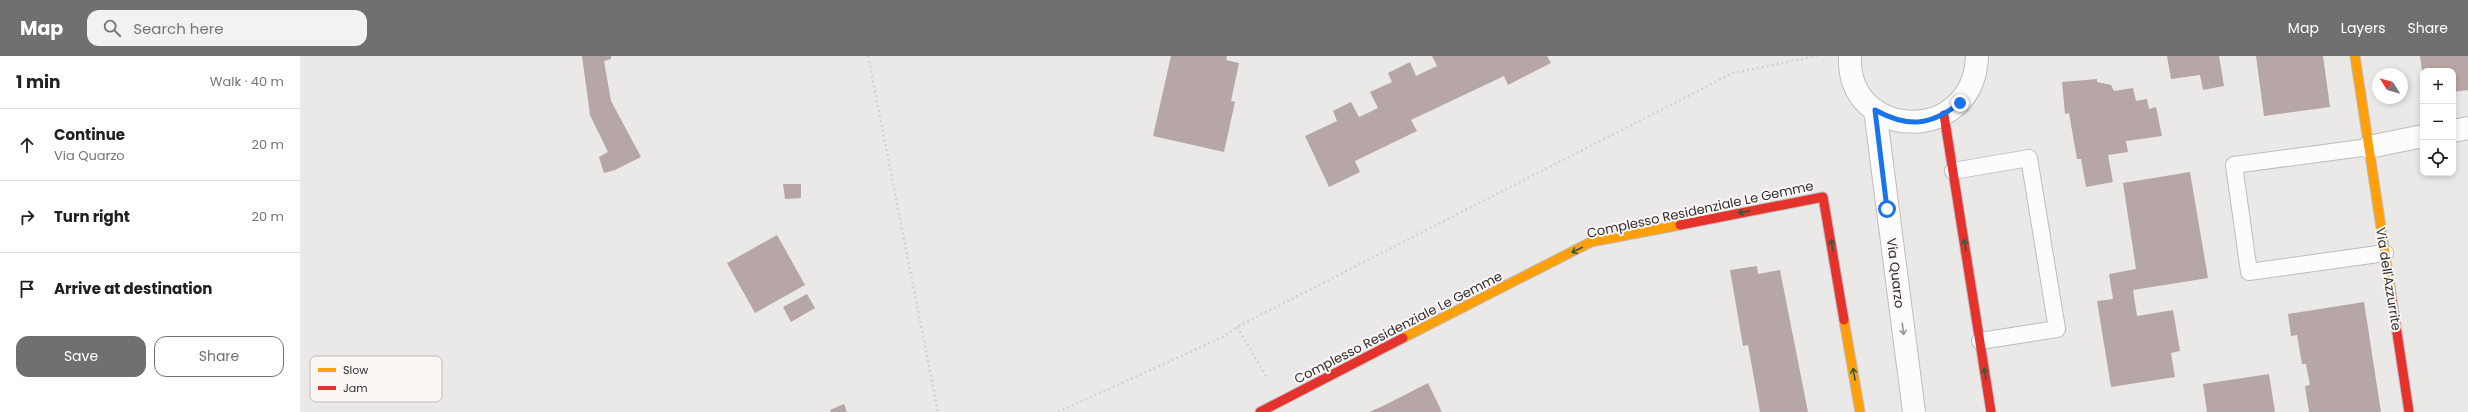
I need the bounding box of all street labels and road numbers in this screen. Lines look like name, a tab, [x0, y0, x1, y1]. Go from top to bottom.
street label: Complesso Residenziale Le Gemme	[1585, 176, 1815, 243]
street label: Via dell'Azzurrite	[2371, 226, 2406, 332]
street label: Via Quarzo	[1882, 237, 1909, 309]
street label: Complesso Residenziale Le Gemme	[1291, 267, 1505, 388]

